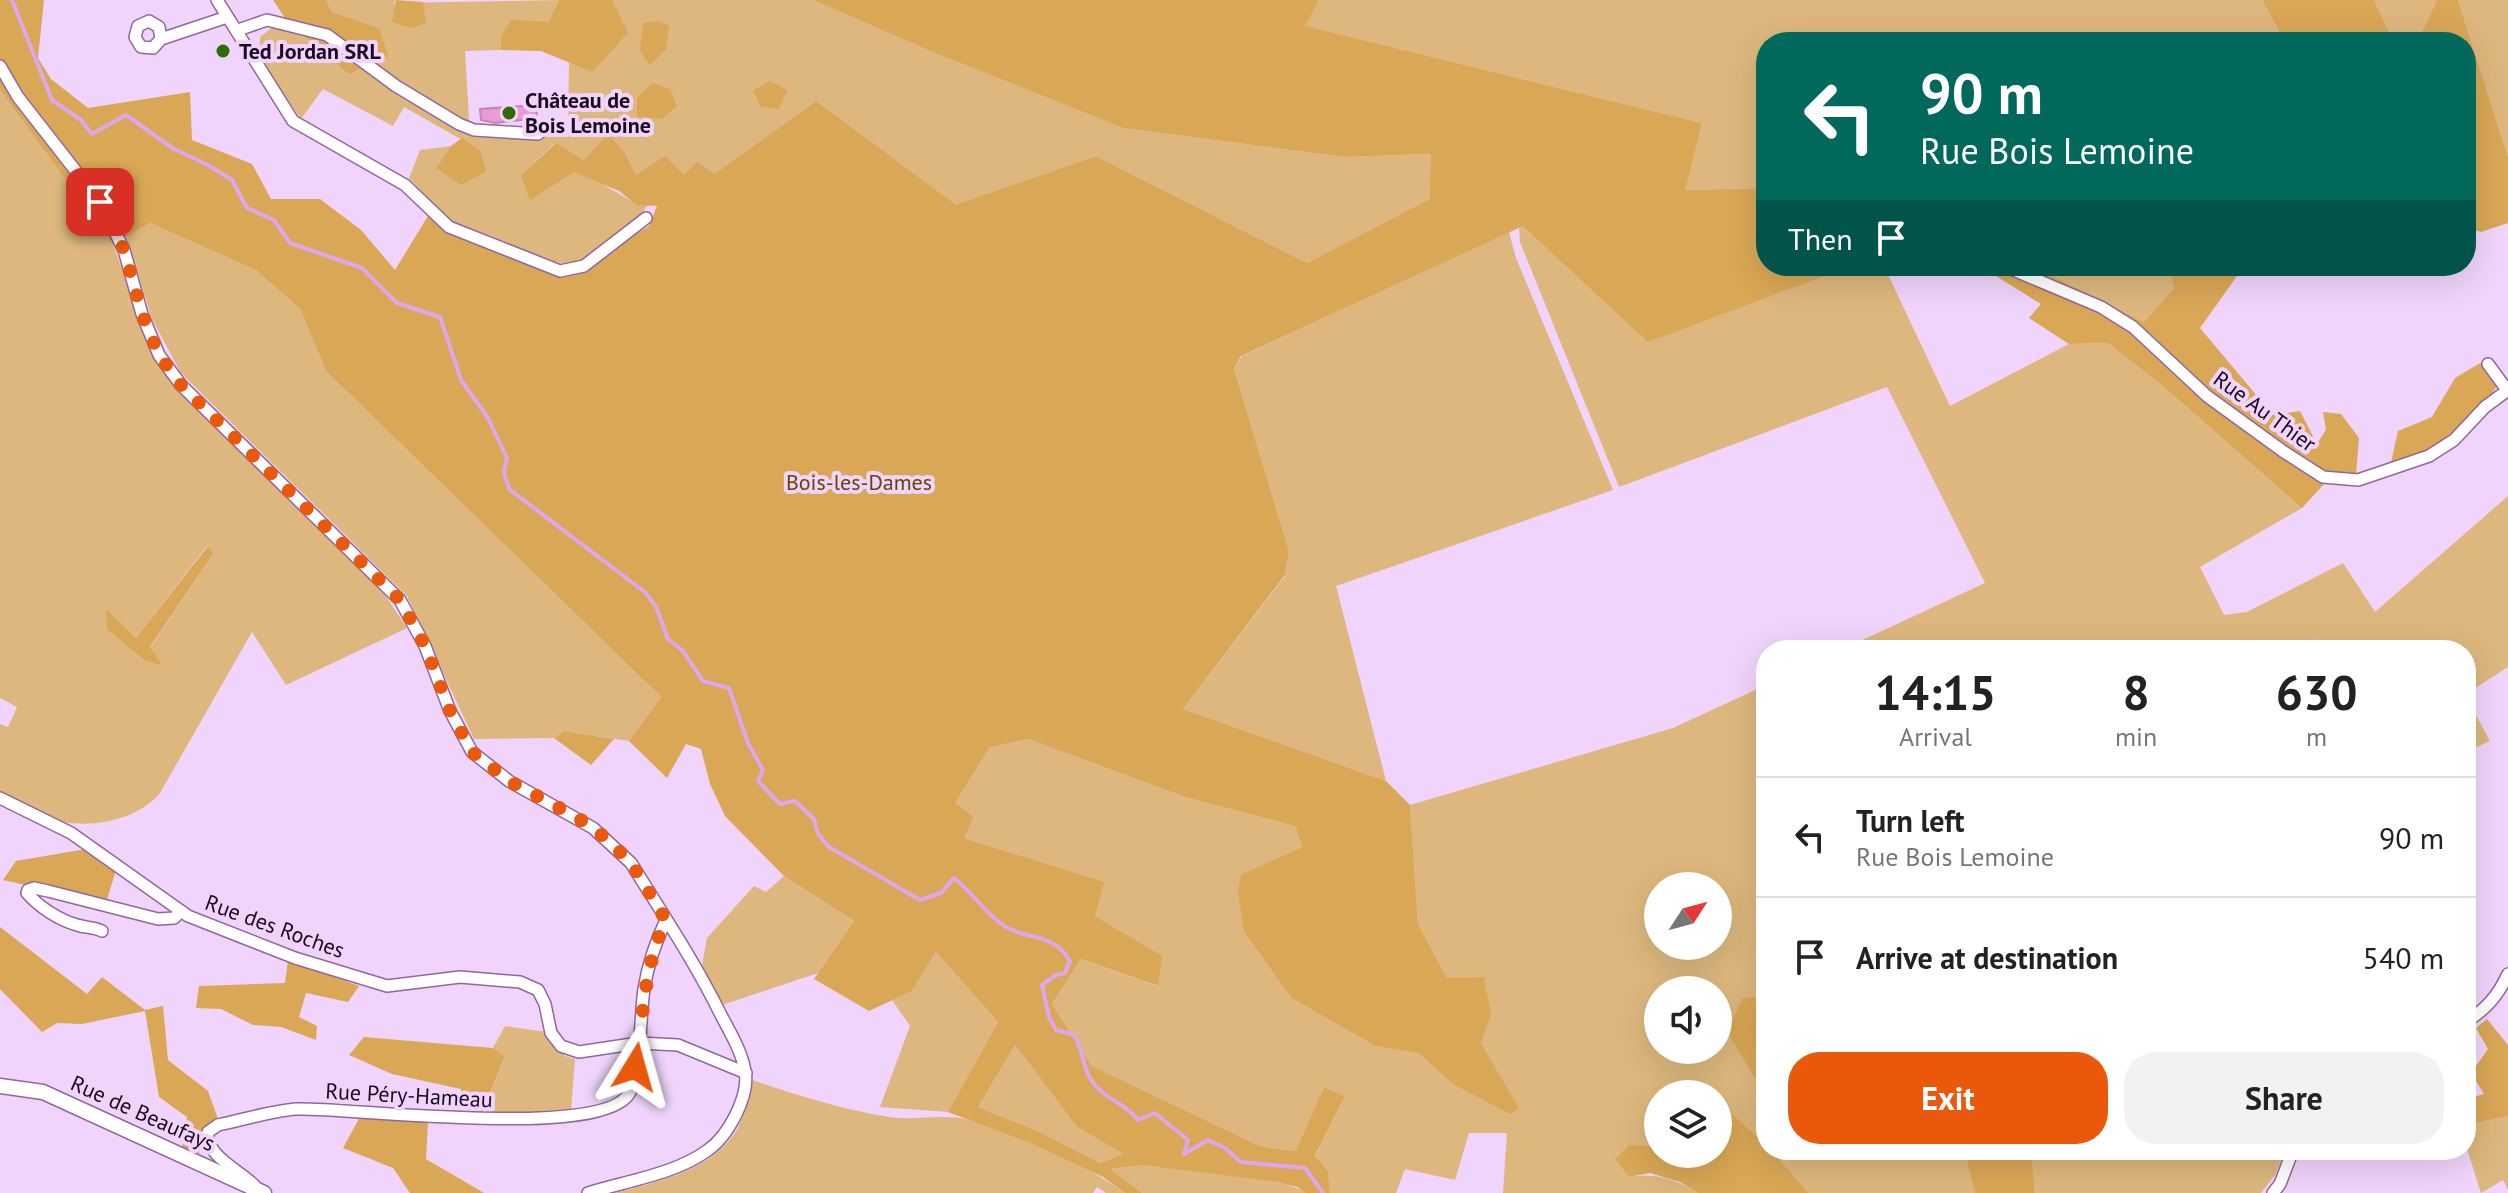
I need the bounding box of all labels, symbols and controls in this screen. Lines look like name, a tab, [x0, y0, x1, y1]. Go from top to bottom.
place label: Ted Jordan SRL	[239, 37, 381, 65]
marker: Ted Jordan SRL	[214, 42, 232, 60]
text: 90 m	[1920, 57, 2043, 129]
icon: left	[1788, 64, 1892, 168]
place label: Château de Bois Lemoine	[525, 86, 651, 139]
marker: Château de Bois Lemoine	[500, 104, 518, 122]
text: Rue Bois Lemoine	[1920, 127, 2194, 174]
pin	[66, 168, 134, 236]
icon: arrive	[78, 180, 122, 224]
icon: arrive	[1869, 216, 1913, 260]
text: Then	[1788, 219, 1853, 258]
street label: Rue Au Thier	[2208, 364, 2322, 458]
park label: Bois-les-Dames	[786, 468, 932, 496]
text: 14:15	[1875, 661, 1996, 723]
text: 8	[2122, 661, 2150, 723]
text: 630	[2276, 661, 2357, 723]
text: Arrival	[1899, 720, 1972, 753]
text: min	[2115, 720, 2157, 753]
text: m	[2306, 720, 2327, 753]
text: Turn left	[1856, 801, 1964, 840]
icon: left	[1788, 815, 1832, 859]
text: 90 m	[2379, 818, 2444, 857]
text: Rue Bois Lemoine	[1856, 840, 2054, 873]
north arrow	[1644, 872, 1732, 960]
map controls	[1644, 872, 1732, 1168]
street label: Rue des Roches	[202, 888, 348, 964]
icon: arrive	[1788, 935, 1832, 979]
text: Arrive at destination	[1856, 938, 2118, 977]
text: 540 m	[2363, 938, 2444, 977]
button: sound	[1644, 976, 1732, 1064]
position arrow	[593, 1025, 677, 1109]
button: Exit	[1788, 1052, 2108, 1144]
button: Share	[2124, 1052, 2444, 1144]
street label: Rue de Beaufays	[67, 1069, 219, 1157]
street label: Rue Péry-Hameau	[325, 1077, 493, 1113]
button: layers	[1644, 1080, 1732, 1168]

